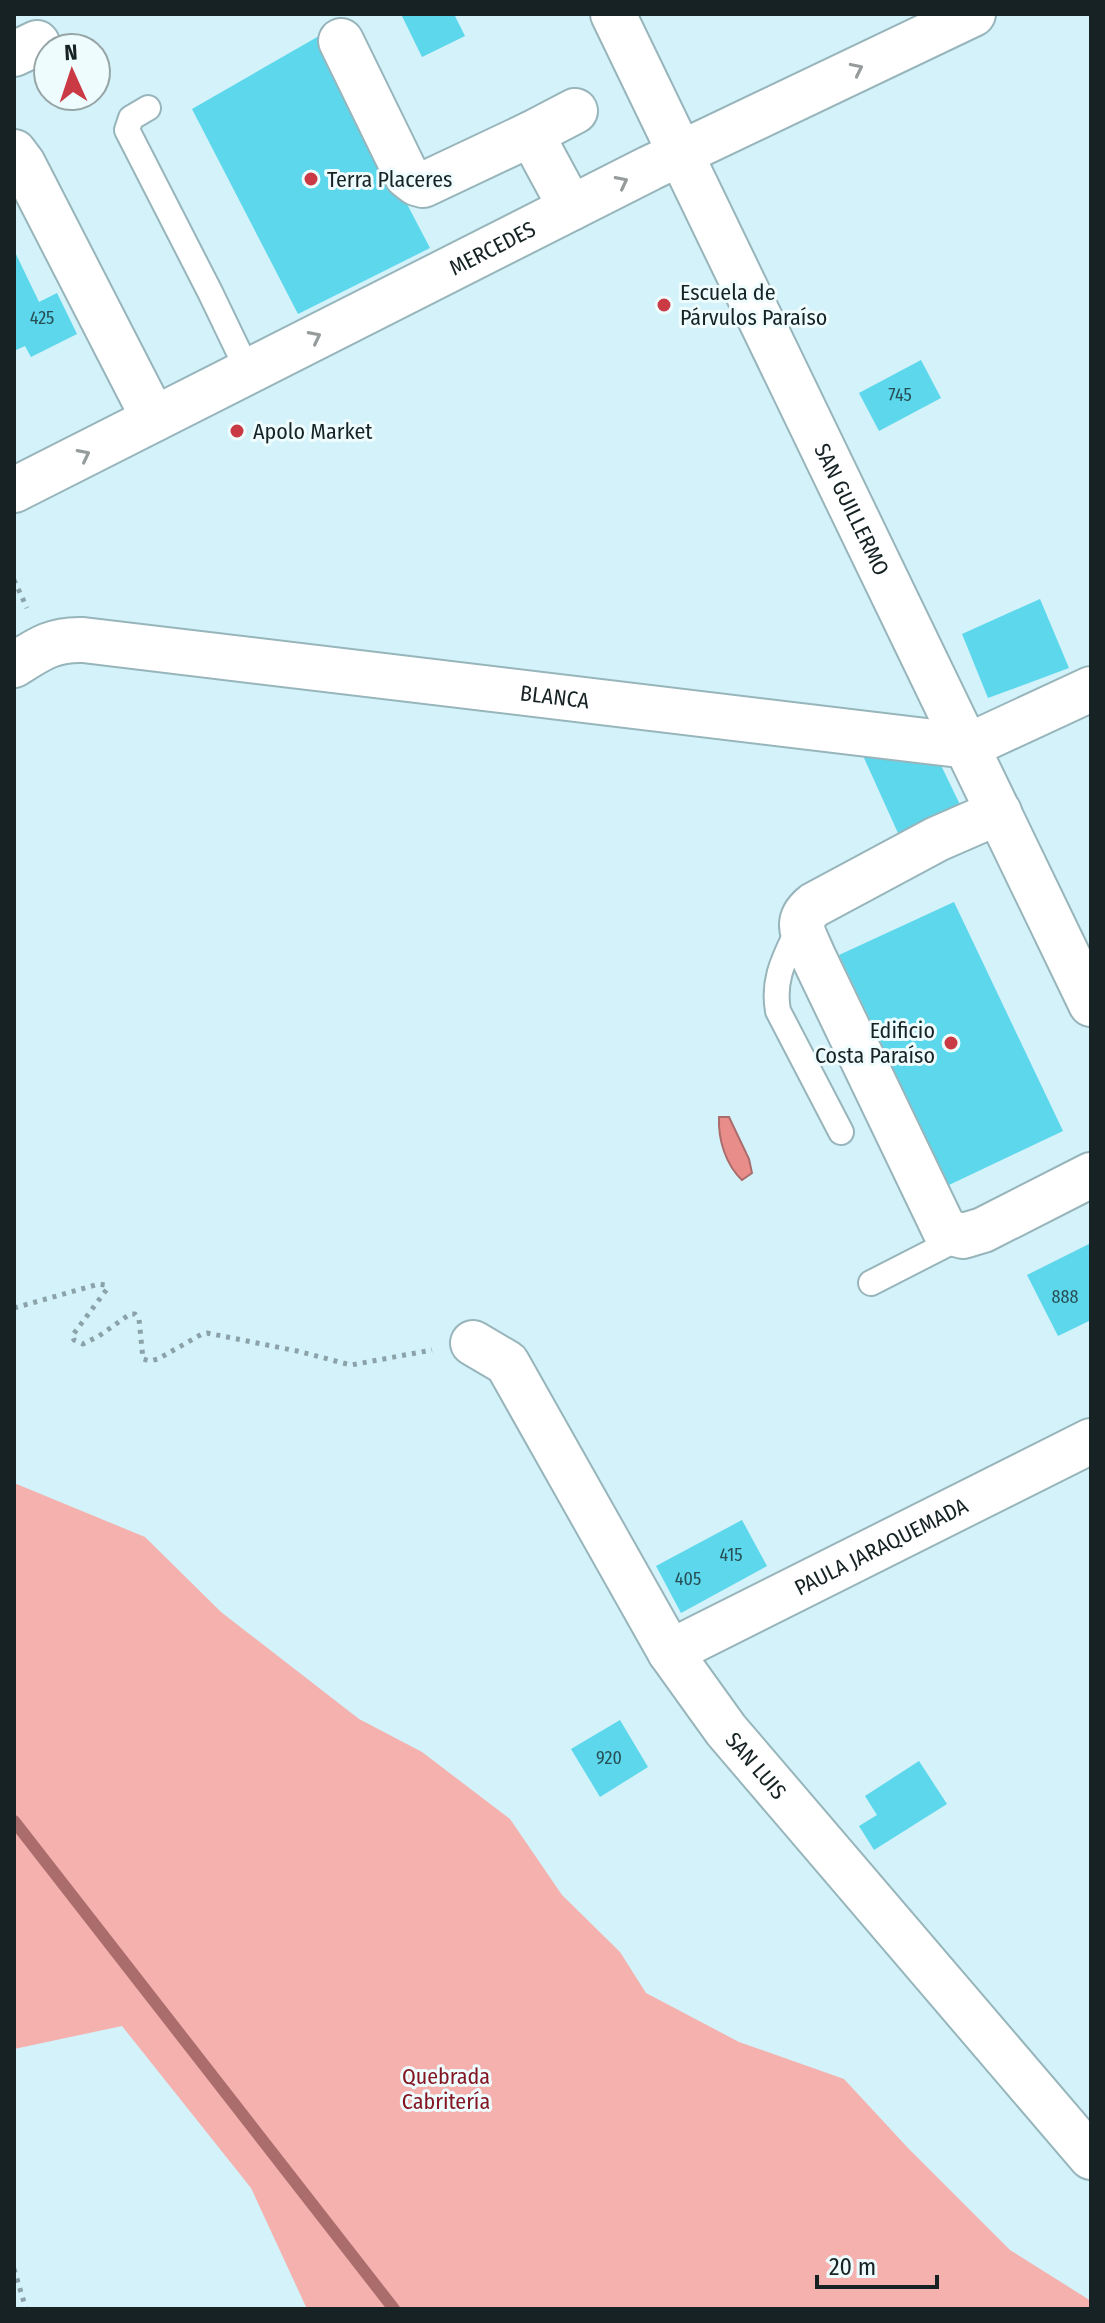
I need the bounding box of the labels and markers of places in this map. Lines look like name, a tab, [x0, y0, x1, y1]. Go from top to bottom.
place label: Terra Placeres	[327, 166, 452, 193]
marker: Terra Placeres	[302, 170, 320, 188]
place label: Escuela de Párvulos Paraíso	[680, 279, 827, 331]
marker: Escuela de Párvulos Paraíso	[655, 296, 673, 314]
place label: Apolo Market	[253, 418, 373, 445]
marker: Apolo Market	[228, 422, 246, 440]
place label: Edificio Costa Paraíso	[815, 1017, 935, 1069]
marker: Edificio Costa Paraíso	[942, 1034, 960, 1052]

